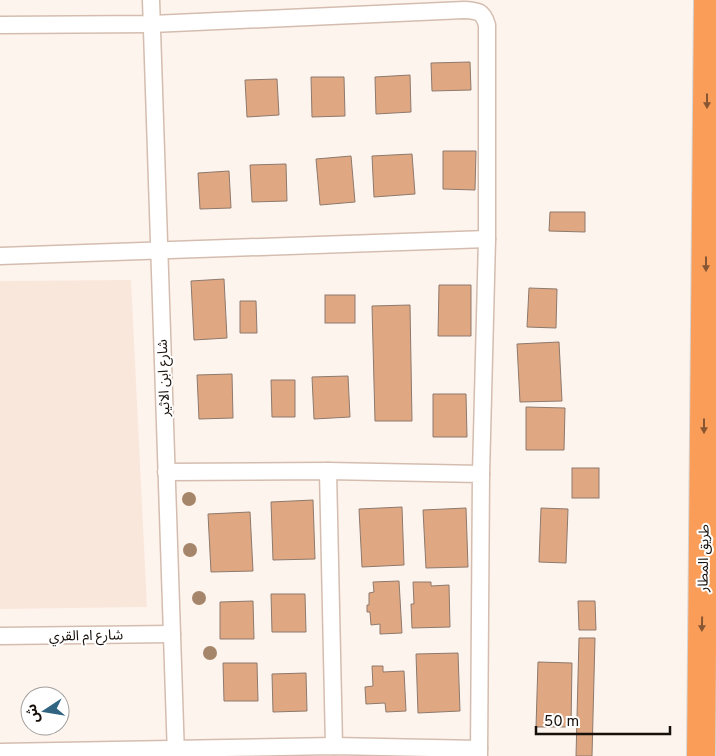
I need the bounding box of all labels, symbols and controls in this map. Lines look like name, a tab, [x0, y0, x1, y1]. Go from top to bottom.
one-way arrow	[703, 93, 711, 109]
one-way arrow	[702, 256, 710, 272]
street label: شارع ابن الاثير	[155, 339, 175, 418]
one-way arrow	[700, 418, 708, 434]
street label: طريق المطار	[695, 524, 714, 593]
one-way arrow	[698, 616, 706, 632]
street label: شارع ام القري	[49, 627, 123, 647]
north arrow	[20, 686, 70, 736]
text: ش	[23, 702, 44, 725]
scale bar	[536, 704, 670, 736]
text: 50 m	[544, 713, 579, 732]

